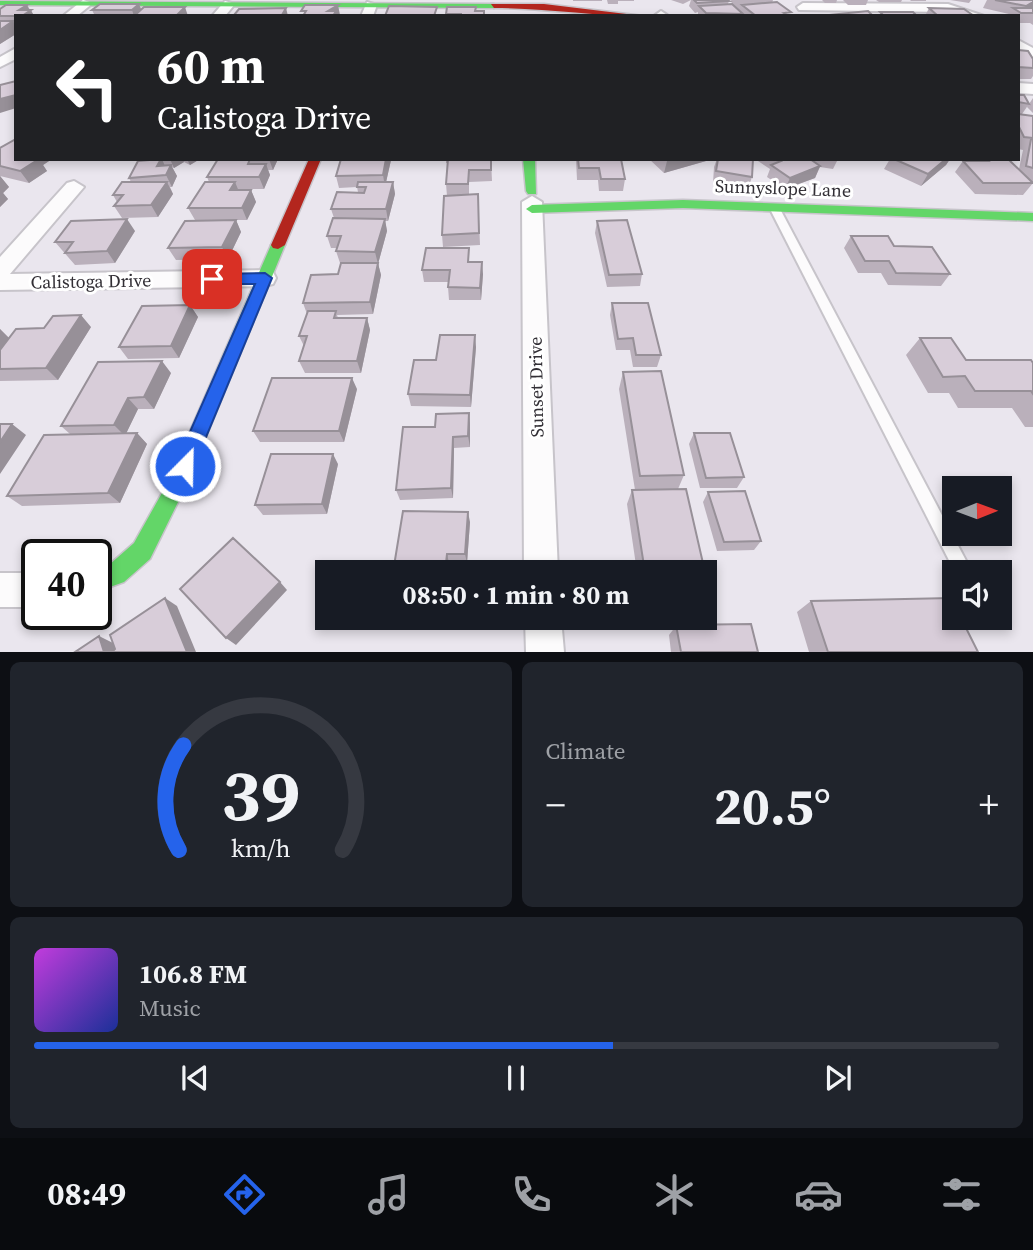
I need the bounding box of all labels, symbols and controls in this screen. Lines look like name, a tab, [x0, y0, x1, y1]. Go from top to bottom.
text: 60 m	[157, 32, 265, 99]
icon: left	[42, 42, 133, 133]
text: Calistoga Drive	[157, 96, 371, 140]
street label: Sunnyslope Lane	[714, 173, 852, 203]
pin	[182, 249, 242, 309]
icon: arrive	[193, 260, 231, 298]
street label: Calistoga Drive	[31, 267, 151, 295]
street label: Sunset Drive	[523, 336, 549, 438]
position arrow	[148, 429, 222, 503]
north arrow	[942, 476, 1012, 546]
map controls	[942, 476, 1012, 630]
speed limit sign: 40	[21, 539, 112, 630]
button: sound	[942, 560, 1012, 630]
text: 08:50 · 1 min · 80 m	[403, 577, 629, 613]
text: Climate	[546, 735, 625, 767]
text: 39	[221, 746, 300, 845]
text: 20.5°	[714, 770, 831, 841]
text: −	[546, 779, 566, 831]
text: +	[979, 779, 999, 831]
text: km/h	[231, 831, 291, 865]
text: 106.8 FM	[139, 956, 247, 992]
text: Music	[139, 992, 201, 1024]
icon: previous	[176, 1059, 214, 1097]
icon: pause	[497, 1059, 535, 1097]
icon: next	[819, 1059, 857, 1097]
icon: directions	[220, 1170, 269, 1219]
icon: music	[364, 1170, 413, 1219]
icon: phone	[507, 1170, 556, 1219]
icon: climate	[650, 1170, 699, 1219]
icon: car	[794, 1170, 843, 1219]
icon: filters	[937, 1170, 986, 1219]
text: 08:49	[47, 1172, 126, 1216]

